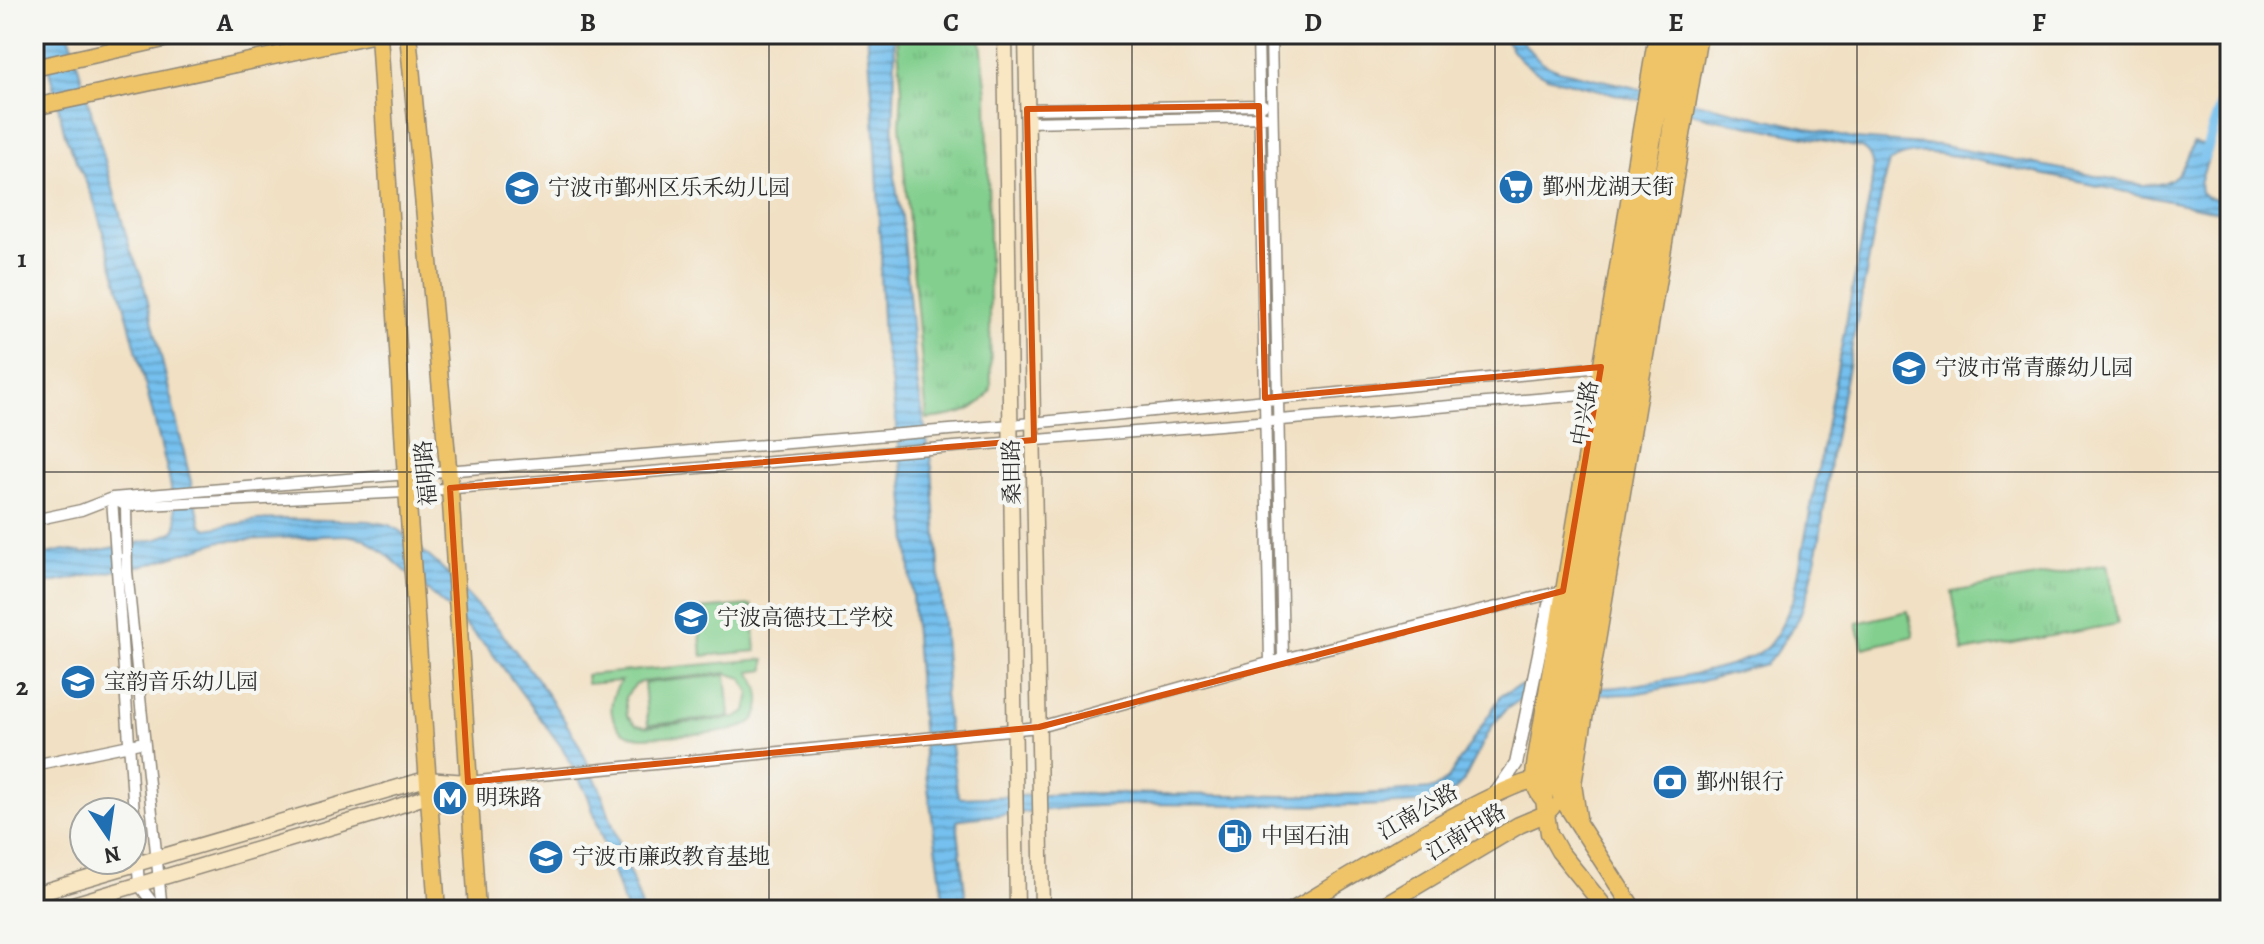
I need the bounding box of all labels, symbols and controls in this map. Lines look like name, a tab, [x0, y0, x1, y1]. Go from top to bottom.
text: A	[216, 5, 234, 40]
text: B	[580, 5, 596, 40]
text: C	[943, 5, 959, 40]
text: D	[1304, 5, 1322, 40]
text: E	[1668, 5, 1684, 40]
text: F	[2032, 5, 2046, 40]
supermarket icon: 鄞州龙湖天街	[1497, 168, 1535, 206]
school or university icon: 宁波市鄞州区乐禾幼儿园	[503, 169, 541, 207]
place label: 鄞州龙湖天街	[1542, 172, 1674, 202]
place label: 宁波市鄞州区乐禾幼儿园	[548, 173, 790, 203]
text: 1	[17, 241, 27, 276]
school or university icon: 宁波市常青藤幼儿园	[1890, 349, 1928, 387]
place label: 宁波市常青藤幼儿园	[1935, 353, 2133, 383]
street label: 中兴路	[1564, 378, 1606, 448]
street label: 福明路	[408, 439, 444, 507]
street label: 桑田路	[996, 439, 1028, 505]
school or university icon: 宁波高德技工学校	[672, 599, 710, 637]
place label: 宁波高德技工学校	[717, 603, 893, 633]
school or university icon: 宝韵音乐幼儿园	[59, 663, 97, 701]
place label: 宝韵音乐幼儿园	[104, 667, 258, 697]
text: 2	[16, 669, 29, 704]
bank icon: 鄞州银行	[1651, 763, 1689, 801]
place label: 鄞州银行	[1696, 767, 1784, 797]
street label: 江南公路	[1372, 777, 1464, 847]
metro station icon: 明珠路	[431, 779, 469, 817]
place label: 明珠路	[476, 783, 542, 813]
north arrow	[68, 796, 148, 876]
street label: 江南中路	[1421, 796, 1511, 868]
fuel station icon: 中国石油	[1216, 817, 1254, 855]
place label: 中国石油	[1261, 821, 1349, 851]
text: N	[101, 838, 123, 871]
school or university icon: 宁波市廉政教育基地	[527, 838, 565, 876]
place label: 宁波市廉政教育基地	[572, 842, 770, 872]

